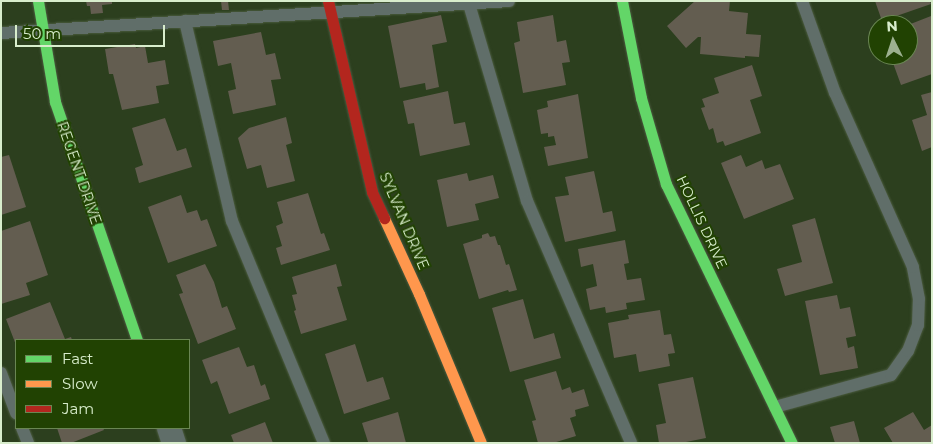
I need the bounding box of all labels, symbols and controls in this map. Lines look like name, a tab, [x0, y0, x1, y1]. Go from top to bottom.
scale bar	[18, 15, 168, 47]
north arrow	[868, 15, 918, 65]
text: N	[886, 17, 898, 35]
text: 50 m	[23, 24, 61, 43]
street label: REGENT DRIVE	[54, 120, 104, 226]
street label: SYLVAN DRIVE	[376, 170, 432, 272]
street label: HOLLIS DRIVE	[673, 173, 731, 271]
legend	[15, 339, 190, 429]
text: Fast	[62, 349, 93, 368]
text: Slow	[62, 374, 98, 393]
text: Jam	[62, 399, 94, 418]

